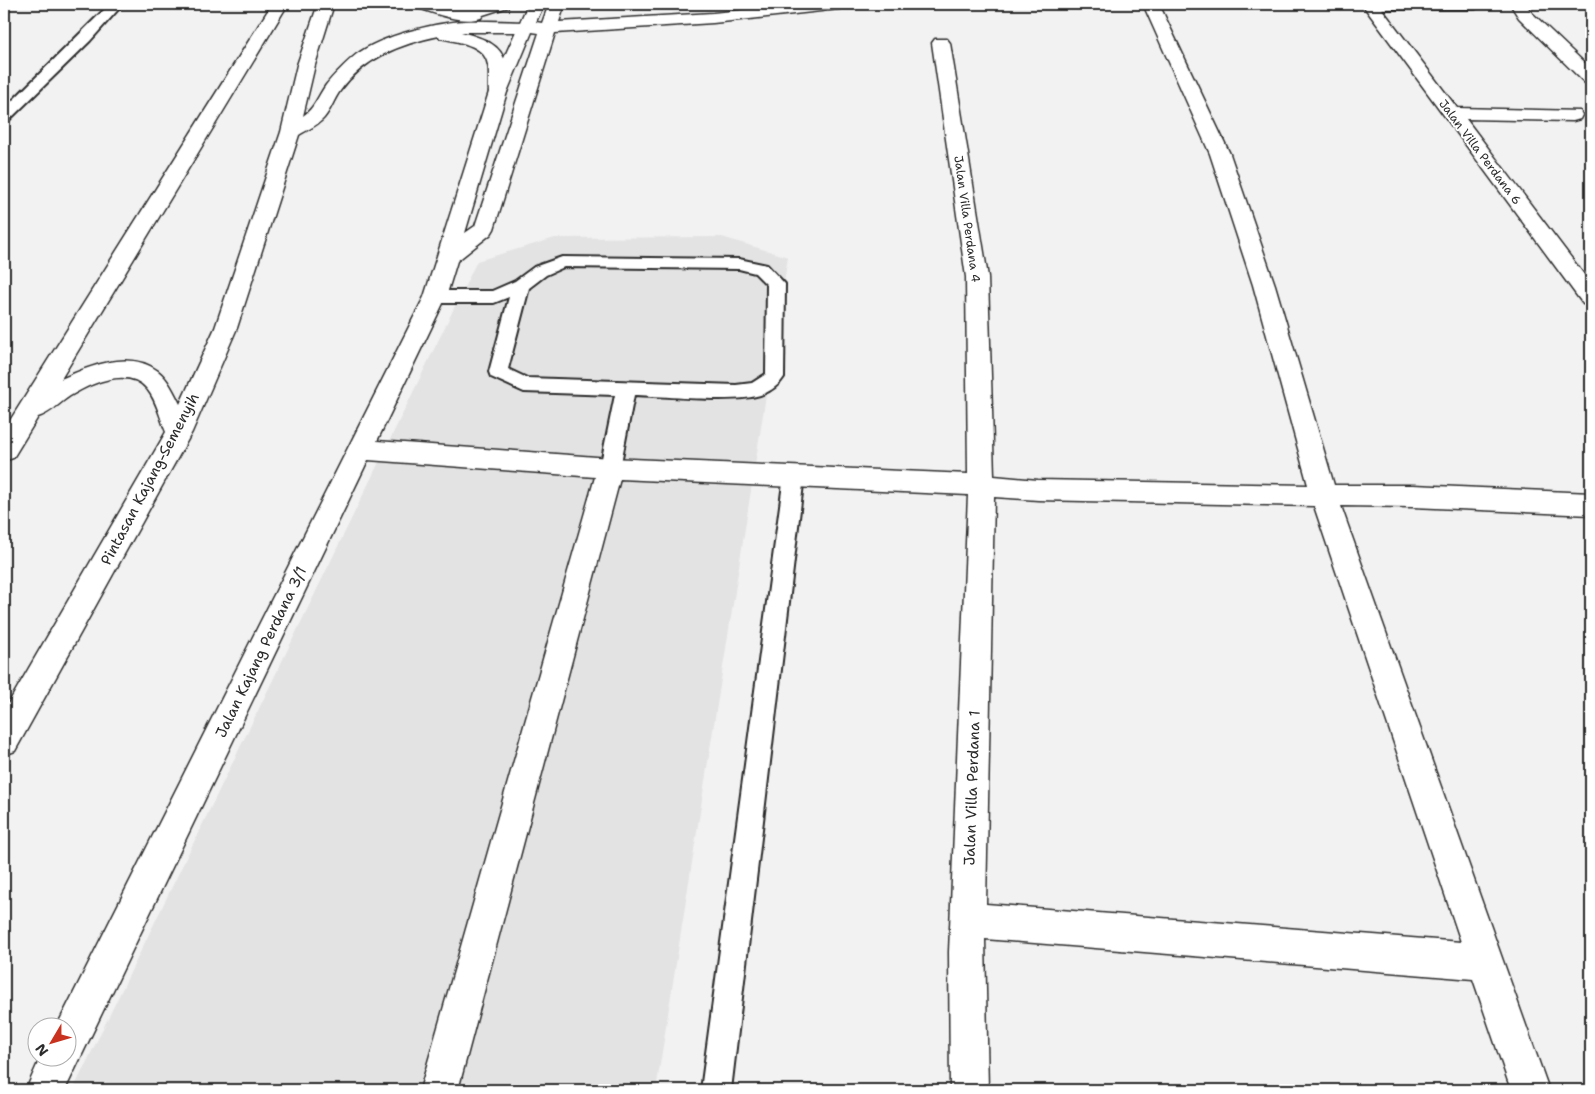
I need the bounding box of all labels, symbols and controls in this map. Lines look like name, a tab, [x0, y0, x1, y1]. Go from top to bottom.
street label: Jalan Villa Perdana 6	[1435, 96, 1525, 208]
street label: Jalan Villa Perdana 4	[950, 155, 984, 283]
street label: Pintasan Kajang-Semenyih	[96, 389, 204, 569]
street label: Jalan Kajang Perdana 3/1	[211, 563, 311, 741]
street label: Jalan Villa Perdana 1	[959, 710, 985, 866]
north arrow	[28, 1016, 78, 1066]
text: N	[31, 1040, 52, 1060]

